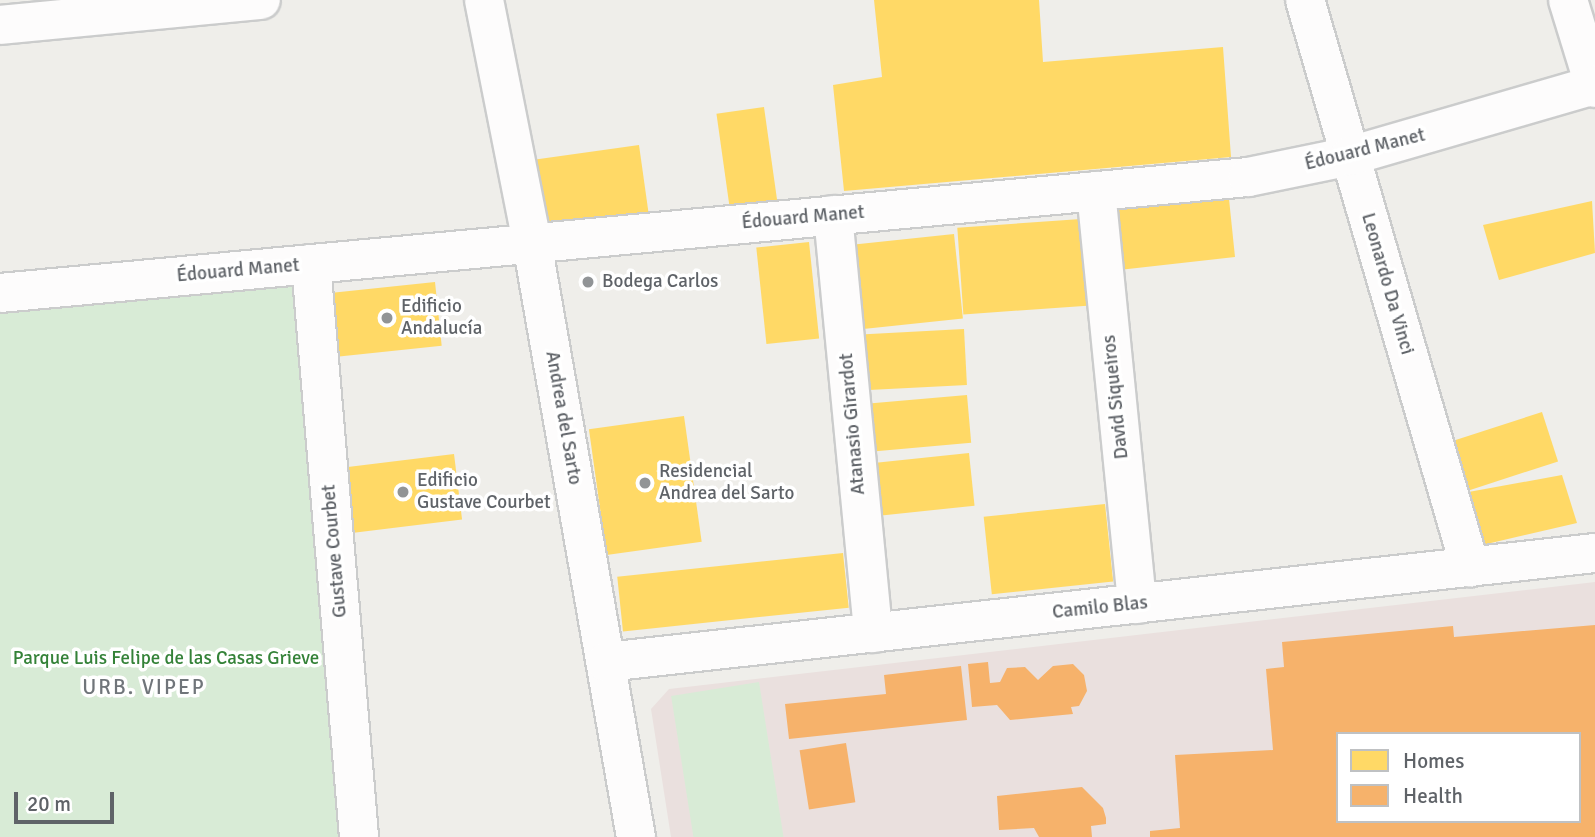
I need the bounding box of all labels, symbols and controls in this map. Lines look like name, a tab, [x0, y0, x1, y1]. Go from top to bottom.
street label: Édouard Manet	[1303, 124, 1427, 176]
street label: Édouard Manet	[741, 201, 865, 235]
street label: Leonardo Da Vinci	[1356, 210, 1418, 358]
street label: Édouard Manet	[176, 254, 300, 288]
place label: Bodega Carlos	[602, 271, 718, 293]
marker: Bodega Carlos	[580, 274, 596, 290]
place label: Edificio Andalucía	[401, 296, 482, 340]
marker: Edificio Andalucía	[379, 310, 395, 326]
street label: David Siqueiros	[1098, 334, 1134, 460]
street label: Andrea del Sarto	[540, 349, 586, 487]
street label: Atanasio Girardot	[835, 352, 871, 496]
place label: Residencial Andrea del Sarto	[659, 461, 794, 505]
place label: Edificio Gustave Courbet	[417, 470, 551, 514]
marker: Residencial Andrea del Sarto	[637, 475, 653, 491]
street label: Gustave Courbet	[318, 483, 352, 619]
marker: Edificio Gustave Courbet	[395, 484, 411, 500]
street label: Camilo Blas	[1051, 592, 1149, 624]
park label: Parque Luis Felipe de las Casas Grieve	[13, 648, 319, 670]
district label: URB. VIPEP	[84, 674, 204, 700]
legend	[1336, 732, 1581, 823]
text: Homes	[1403, 748, 1465, 774]
scale bar	[18, 778, 117, 822]
text: Health	[1403, 783, 1463, 809]
text: 20 m	[27, 791, 71, 817]

